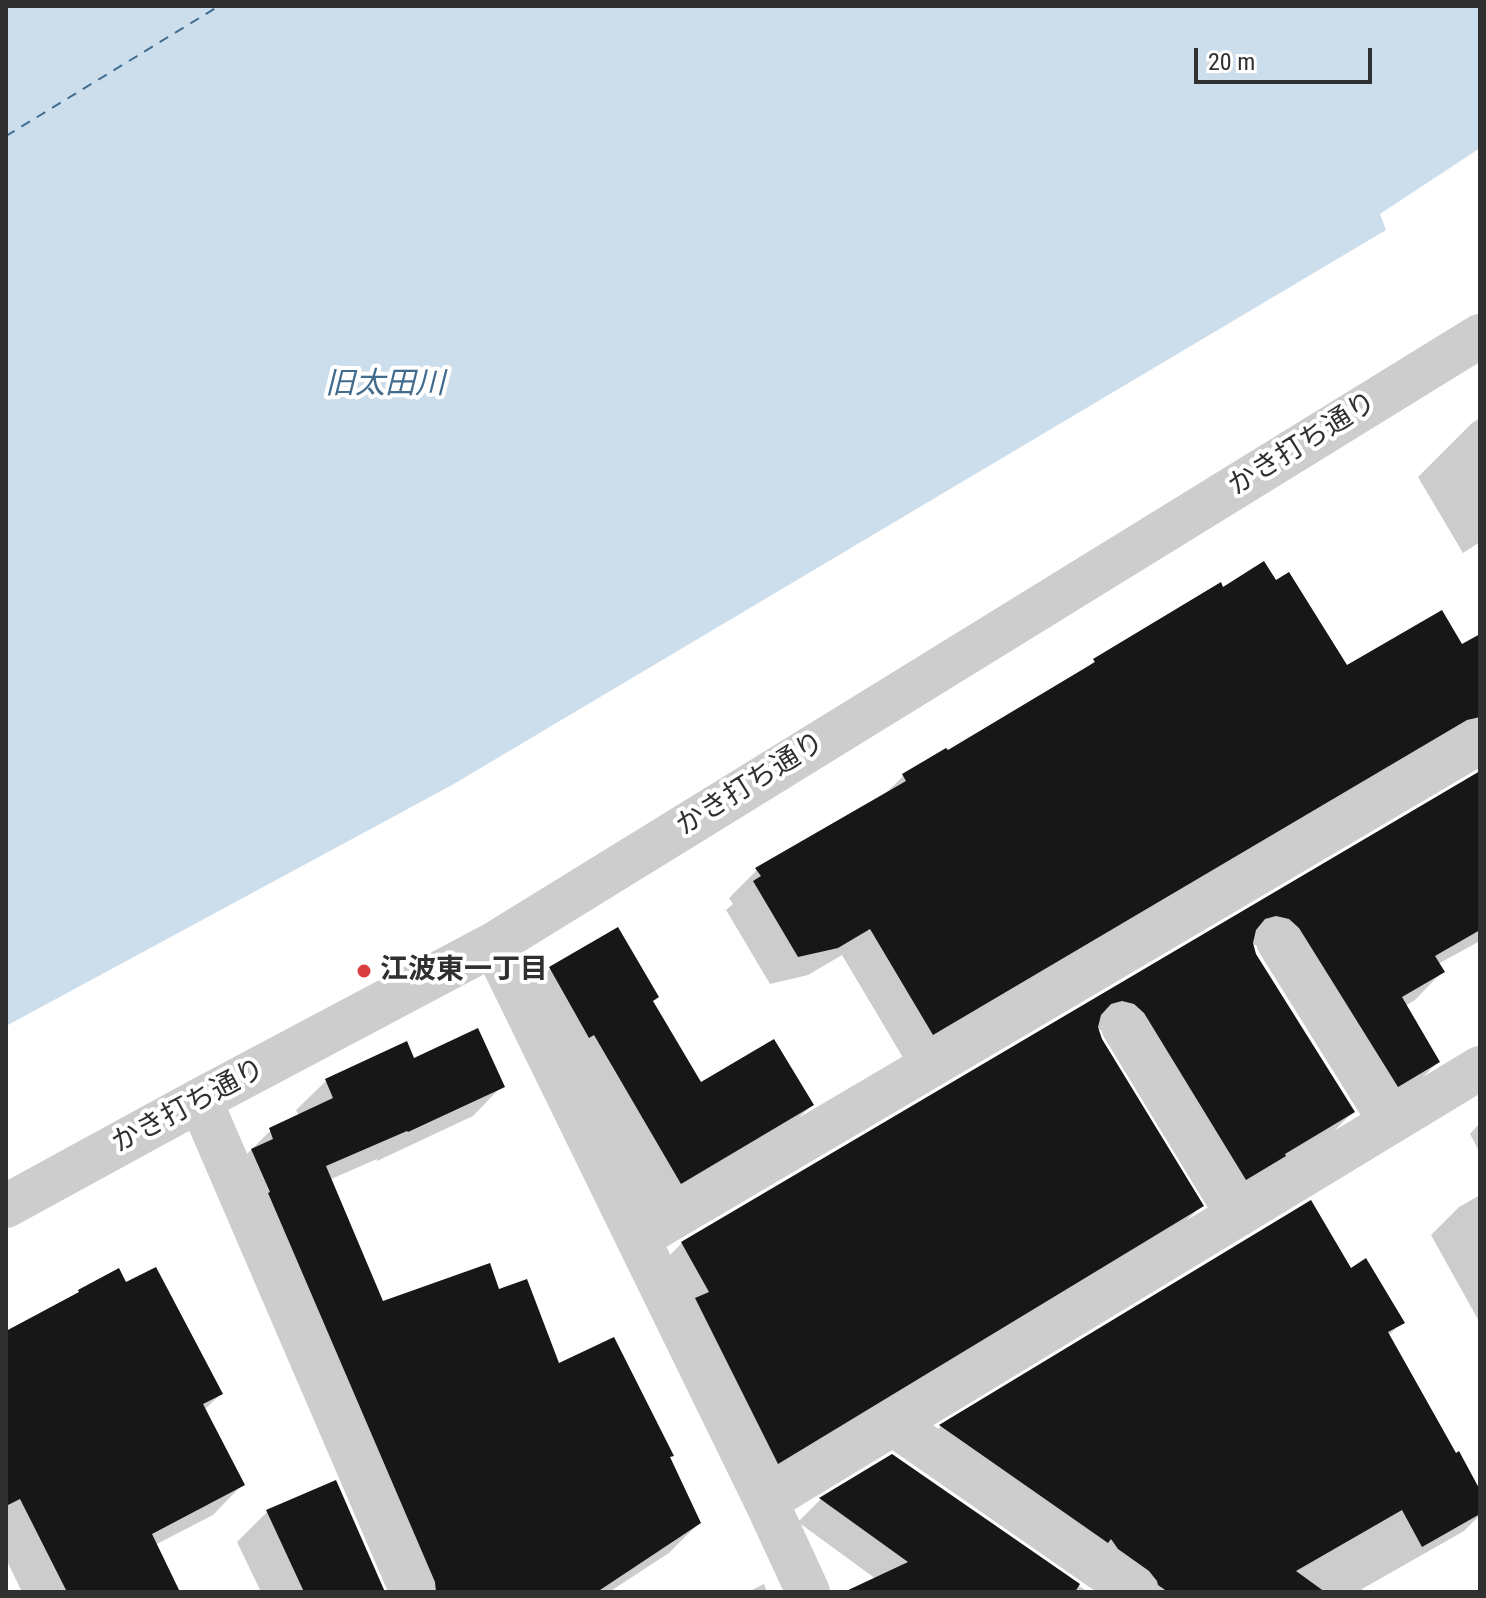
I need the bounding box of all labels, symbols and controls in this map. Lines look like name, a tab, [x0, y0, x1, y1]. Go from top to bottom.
scale bar	[1198, 32, 1376, 82]
text: 20 m	[1208, 48, 1255, 76]
water label: 旧太田川	[325, 367, 445, 403]
street label: かき打ち通り	[1223, 386, 1383, 504]
street label: かき打ち通り	[671, 726, 831, 844]
place label: 江波東一丁目	[380, 954, 548, 988]
marker: 江波東一丁目	[355, 962, 373, 980]
street label: かき打ち通り	[107, 1053, 271, 1161]

